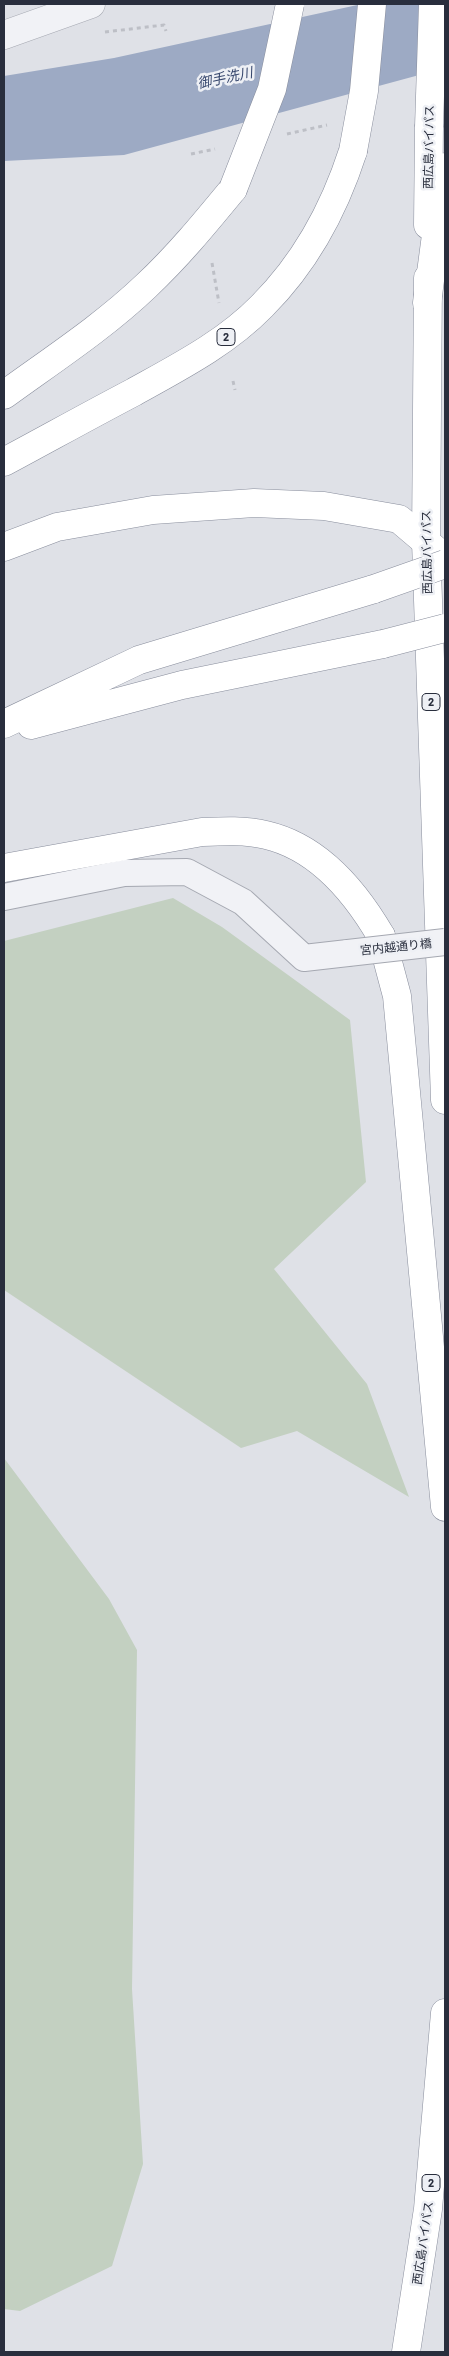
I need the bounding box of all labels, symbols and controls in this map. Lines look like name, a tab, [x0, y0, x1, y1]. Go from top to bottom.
water label: 御手洗川	[196, 64, 254, 92]
street label: 西広島バイパス	[421, 105, 437, 189]
road number: 2	[217, 328, 235, 346]
street label: 西広島バイパス	[419, 510, 435, 594]
road number: 2	[422, 694, 440, 710]
street label: 宮内越通り橋	[359, 936, 433, 958]
road number: 2	[422, 2174, 440, 2192]
street label: 西広島バイパス	[410, 2200, 436, 2286]

